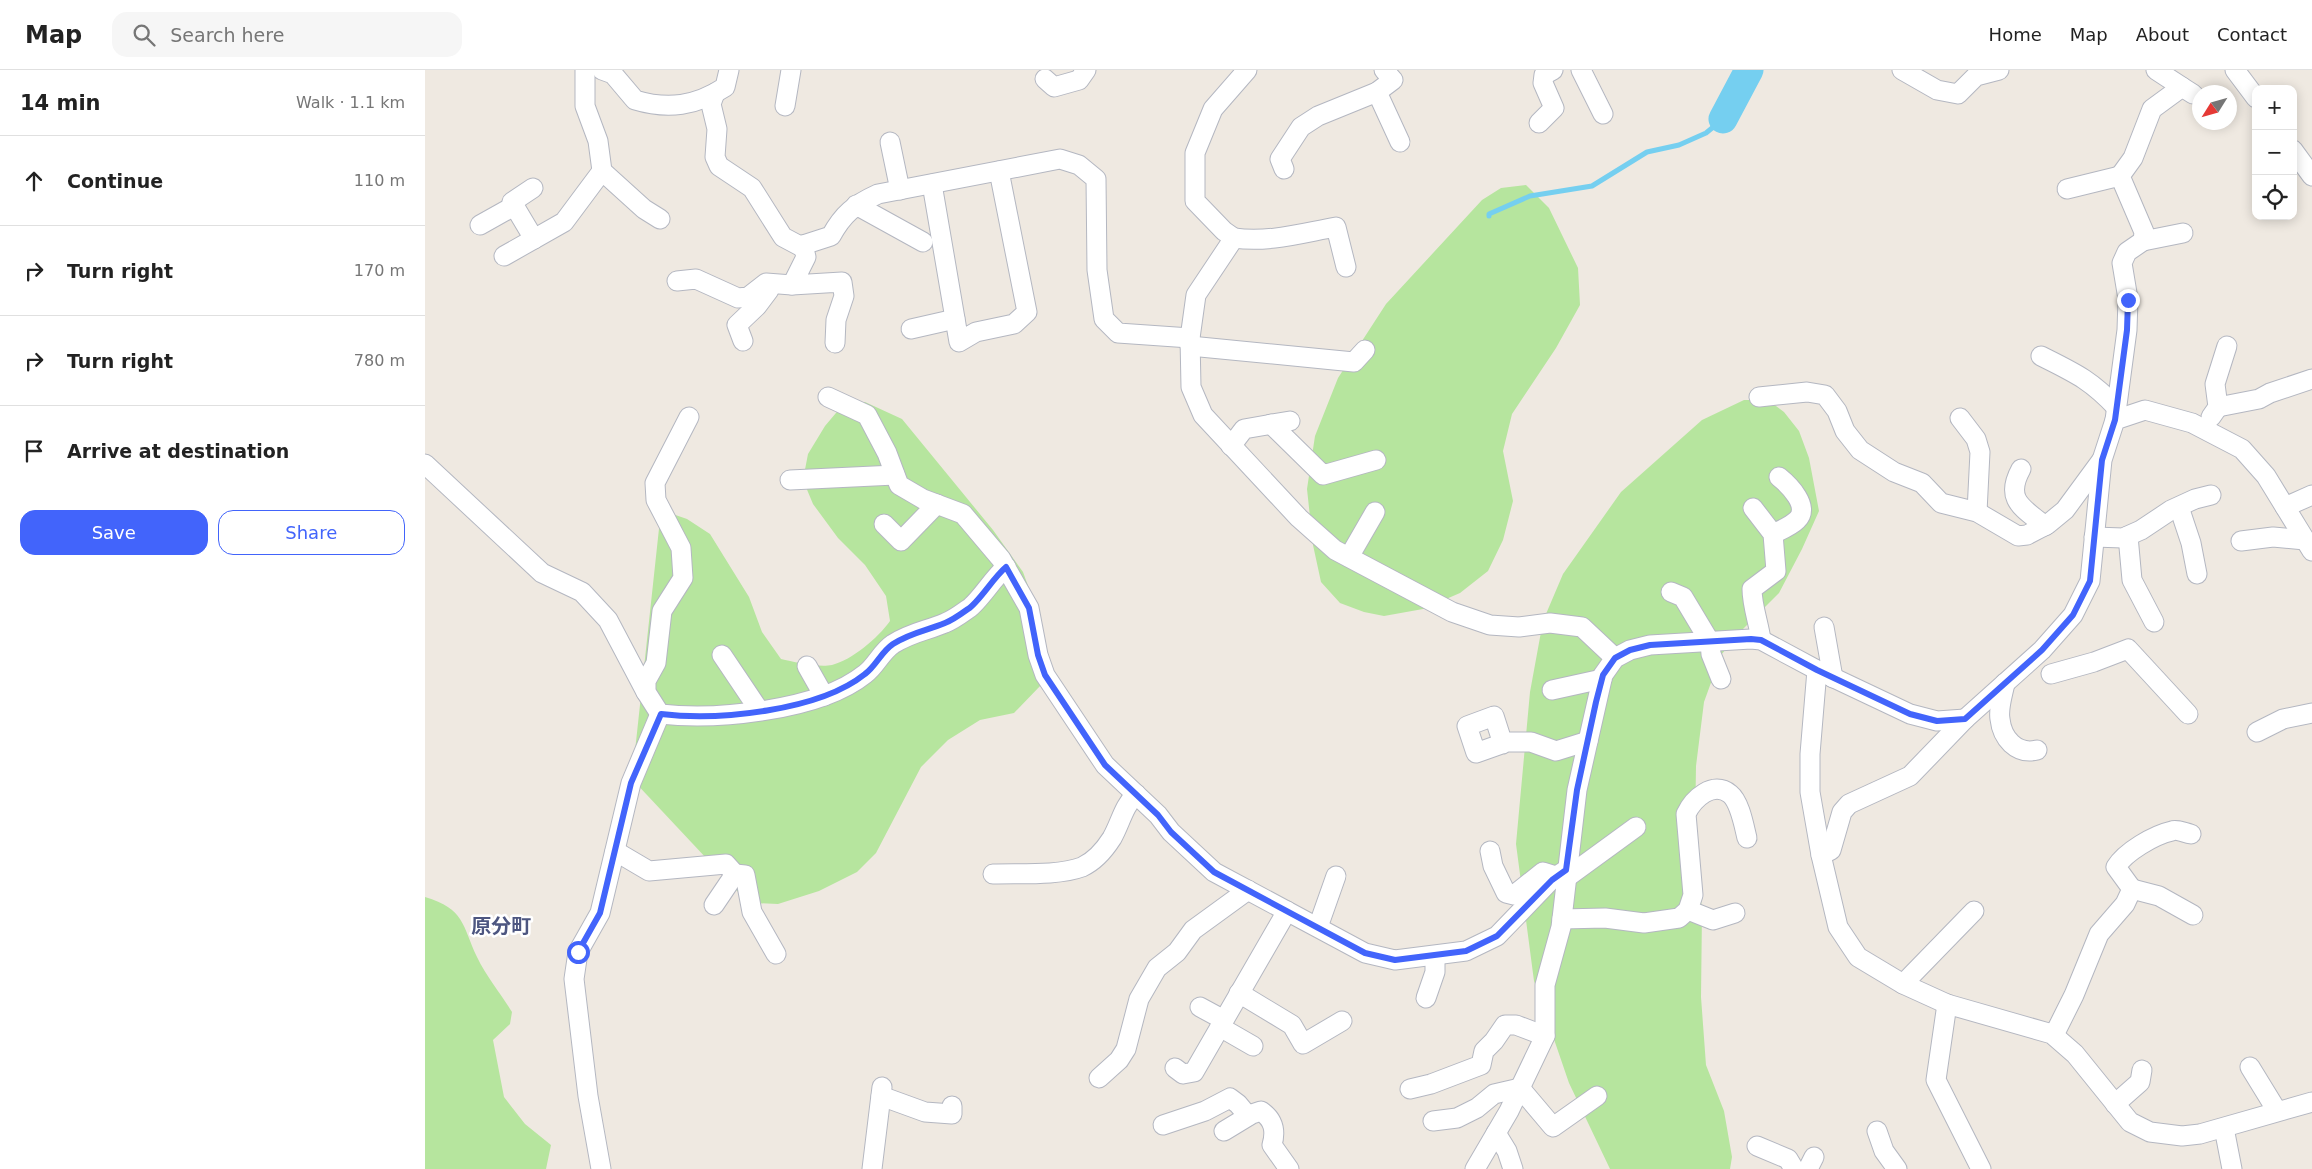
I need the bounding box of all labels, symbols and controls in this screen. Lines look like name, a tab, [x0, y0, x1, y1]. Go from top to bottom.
search box	[112, 12, 462, 57]
text: Map	[25, 21, 82, 49]
icon: search	[130, 21, 158, 49]
text: Search here	[170, 24, 284, 46]
text: Home	[1989, 24, 2042, 45]
text: Map	[2070, 24, 2108, 45]
text: About	[2136, 24, 2189, 45]
text: Contact	[2217, 24, 2287, 45]
north arrow	[2192, 85, 2237, 130]
map controls	[2252, 85, 2297, 220]
button: +	[2252, 85, 2297, 130]
text: 14 min	[20, 91, 101, 115]
text: Walk · 1.1 km	[296, 93, 405, 112]
button: −	[2252, 130, 2297, 175]
icon: ahead	[20, 167, 48, 195]
text: Continue	[67, 170, 163, 192]
text: 110 m	[354, 171, 405, 190]
button: locate	[2252, 175, 2297, 220]
icon: right	[20, 257, 48, 285]
text: Turn right	[67, 260, 173, 282]
text: 170 m	[354, 261, 405, 280]
route end	[2117, 289, 2140, 312]
icon: right	[20, 347, 48, 375]
text: Turn right	[67, 350, 173, 372]
text: 780 m	[354, 351, 405, 370]
icon: arrive	[20, 437, 48, 465]
text: Arrive at destination	[67, 440, 289, 462]
button: Save	[20, 510, 208, 555]
button: Share	[218, 510, 405, 555]
district label: 原分町	[471, 914, 531, 938]
route start	[567, 941, 590, 964]

